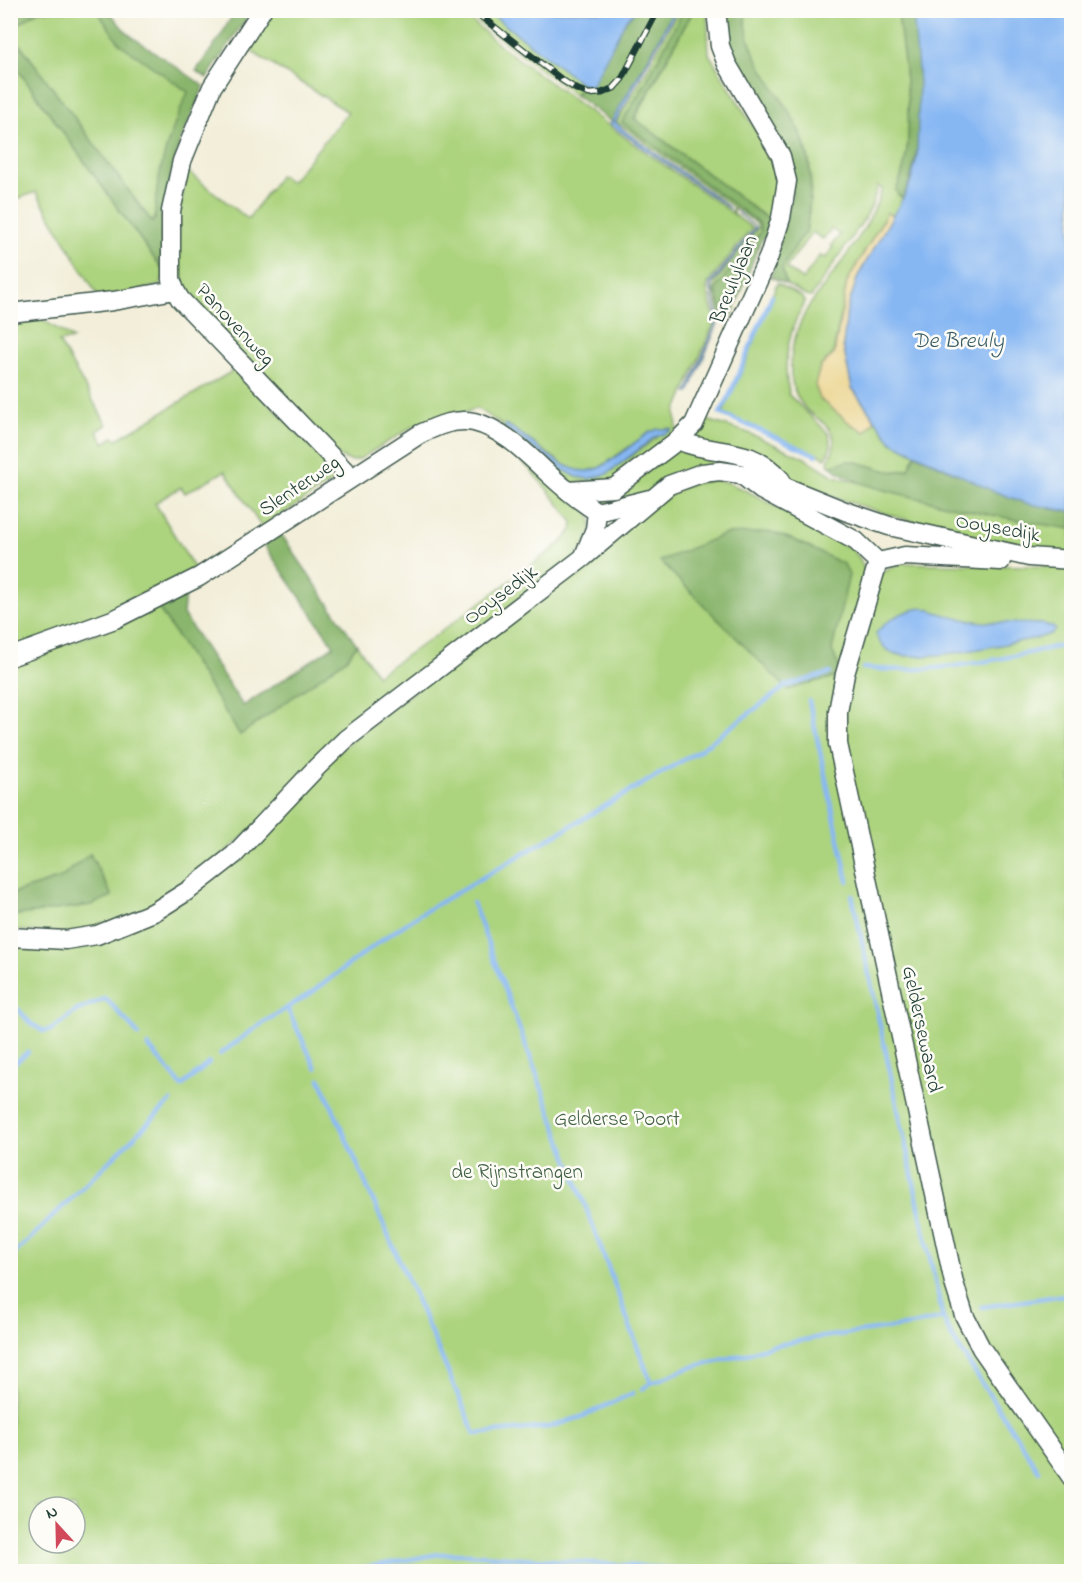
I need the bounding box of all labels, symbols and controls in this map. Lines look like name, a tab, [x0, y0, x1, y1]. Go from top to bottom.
street label: Breulylaan	[703, 231, 768, 331]
street label: Panovenweg	[186, 277, 281, 375]
water label: De Breuly	[912, 326, 1004, 358]
street label: Slenterweg	[253, 448, 348, 527]
street label: Ooysedijk	[953, 507, 1043, 553]
street label: Ooysedijk	[458, 557, 546, 635]
street label: Geldersewaard	[893, 963, 949, 1096]
park label: Gelderse Poort	[554, 1105, 680, 1135]
park label: de Rijnstrangen	[451, 1158, 583, 1190]
north arrow	[27, 1495, 87, 1555]
text: N	[43, 1500, 62, 1526]

